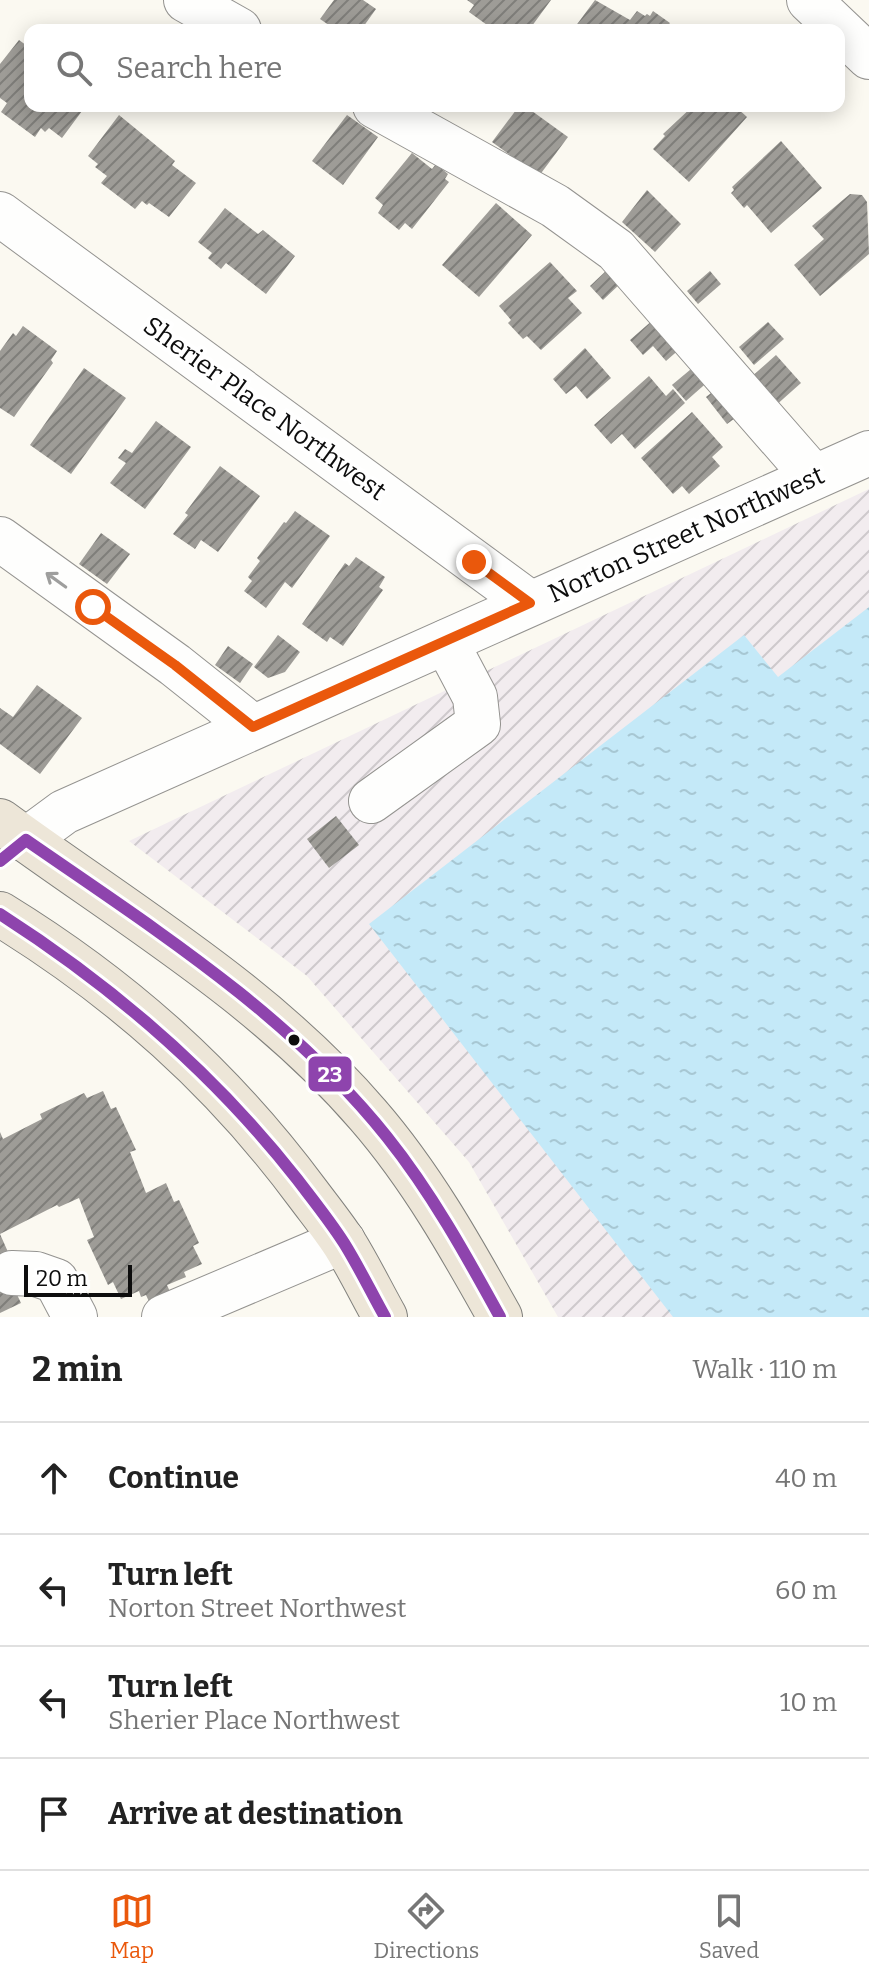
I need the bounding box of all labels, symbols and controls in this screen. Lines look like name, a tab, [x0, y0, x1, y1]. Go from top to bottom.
search box	[24, 24, 845, 112]
icon: search	[52, 46, 96, 90]
text: Search here	[116, 50, 283, 86]
street label: Sherier Place Northwest	[137, 310, 393, 507]
street label: Norton Street Northwest	[544, 459, 829, 609]
route end	[456, 544, 492, 580]
one-way arrow	[46, 572, 68, 589]
route start	[75, 589, 111, 625]
unlabelled marker	[286, 1032, 302, 1048]
line badge: 23	[307, 1055, 353, 1093]
text: 23	[317, 1061, 343, 1088]
scale bar	[24, 1261, 132, 1297]
text: 20 m	[36, 1265, 87, 1292]
text: 2 min	[32, 1349, 122, 1390]
text: Walk · 110 m	[692, 1354, 837, 1385]
icon: ahead	[32, 1456, 76, 1500]
text: Continue	[108, 1460, 239, 1496]
text: 40 m	[775, 1463, 837, 1494]
text: Turn left	[108, 1557, 233, 1593]
icon: left	[32, 1568, 76, 1612]
text: 60 m	[775, 1575, 837, 1606]
text: Norton Street Northwest	[108, 1593, 407, 1624]
text: Turn left	[108, 1669, 233, 1705]
icon: left	[32, 1680, 76, 1724]
text: 10 m	[780, 1687, 837, 1718]
text: Sherier Place Northwest	[108, 1705, 400, 1736]
icon: arrive	[32, 1792, 76, 1836]
text: Arrive at destination	[108, 1796, 403, 1832]
tab: Map	[110, 1889, 154, 1964]
tab: Directions	[374, 1889, 479, 1964]
tab: Saved	[699, 1889, 759, 1964]

